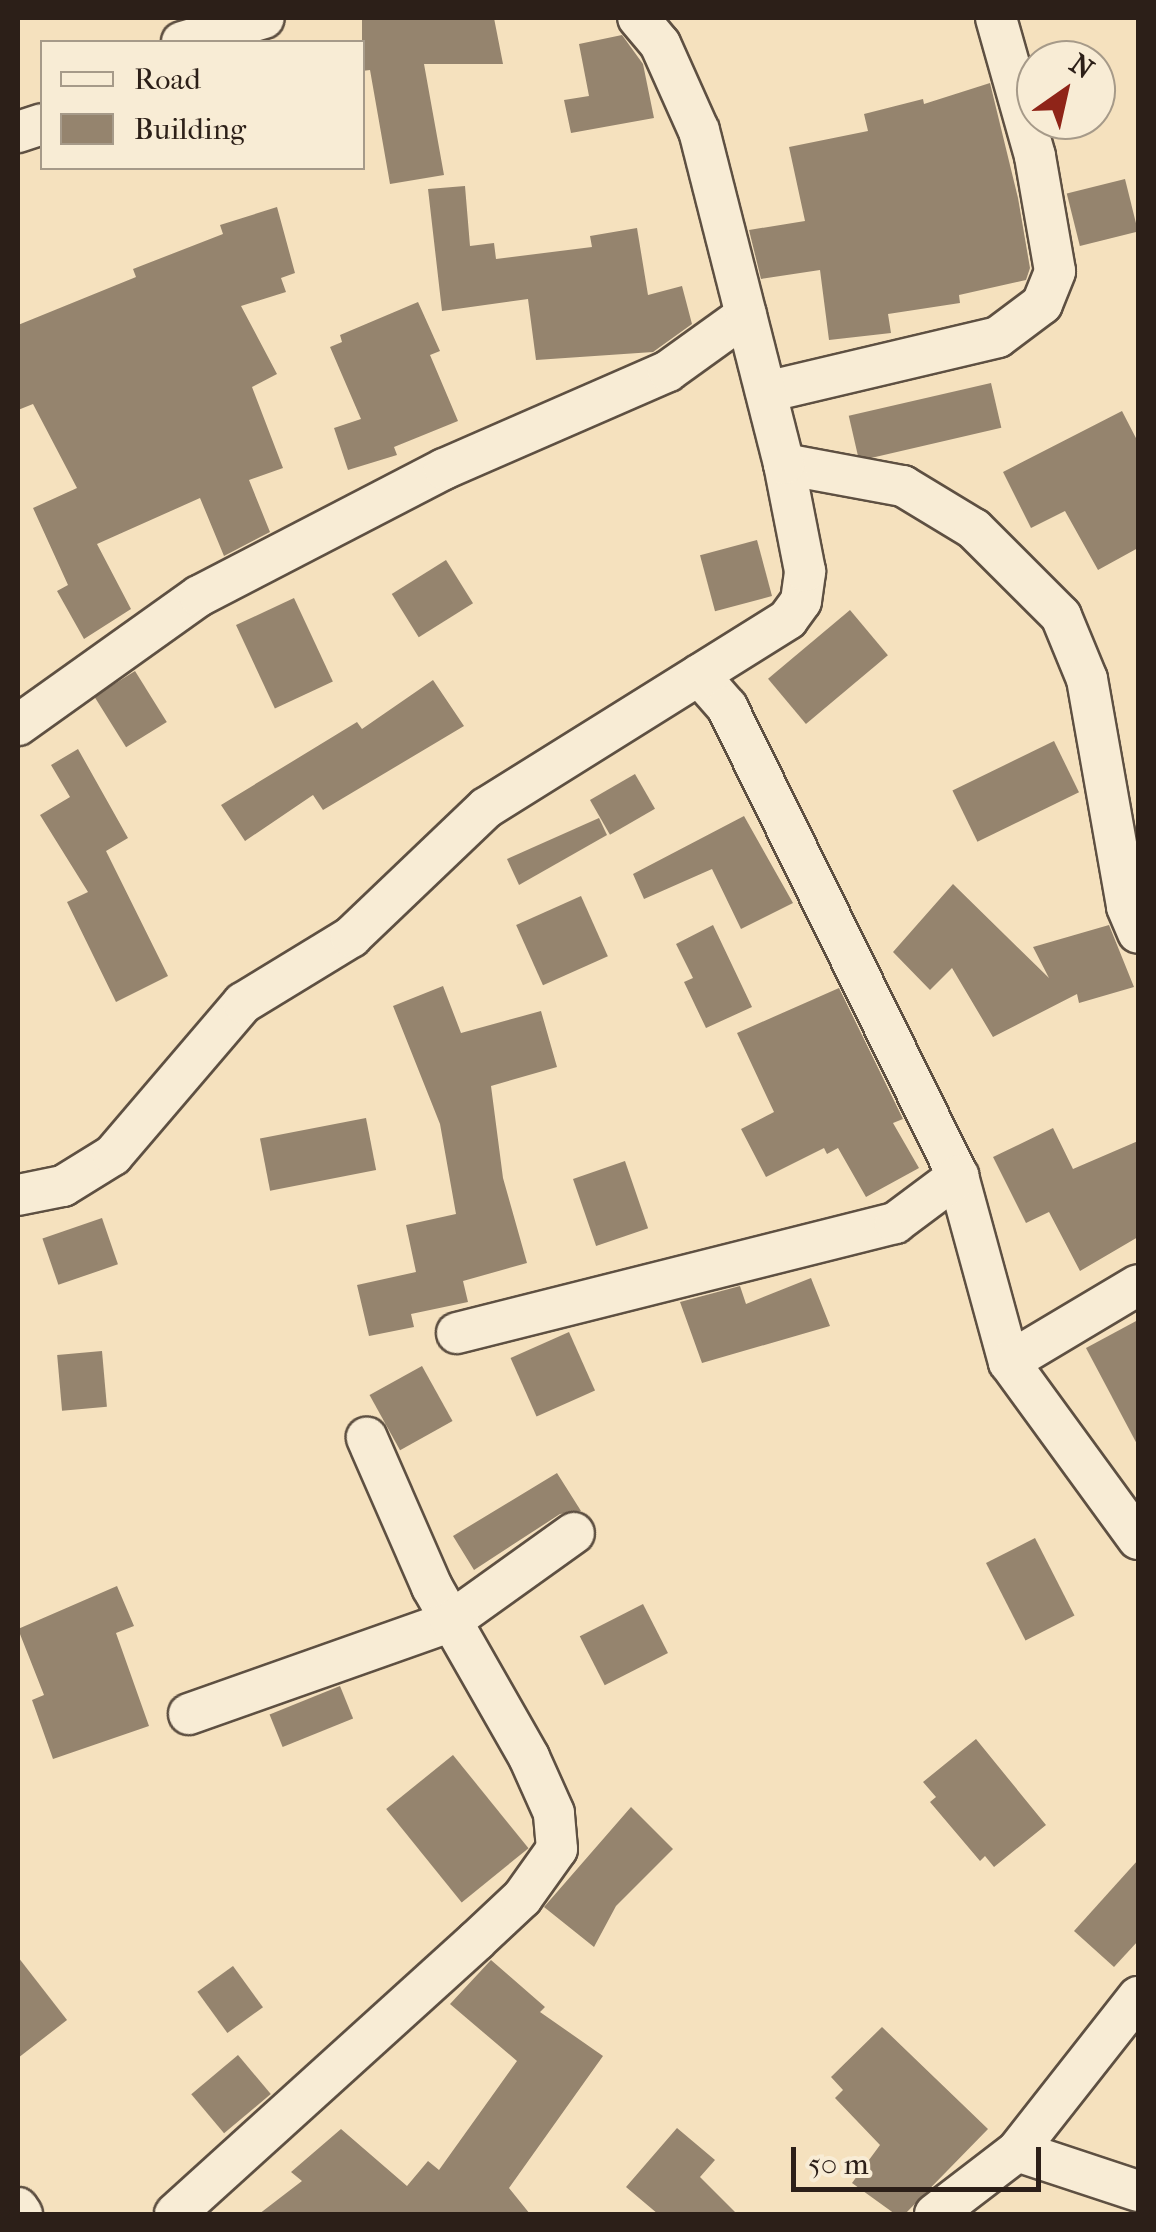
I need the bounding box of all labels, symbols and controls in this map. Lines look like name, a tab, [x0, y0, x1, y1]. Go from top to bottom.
legend	[40, 40, 365, 170]
north arrow	[1016, 40, 1116, 140]
text: N	[1064, 47, 1100, 86]
text: Road	[134, 62, 201, 97]
text: Building	[134, 112, 246, 147]
scale bar	[796, 2127, 1046, 2189]
text: 50 m	[808, 2147, 869, 2182]

